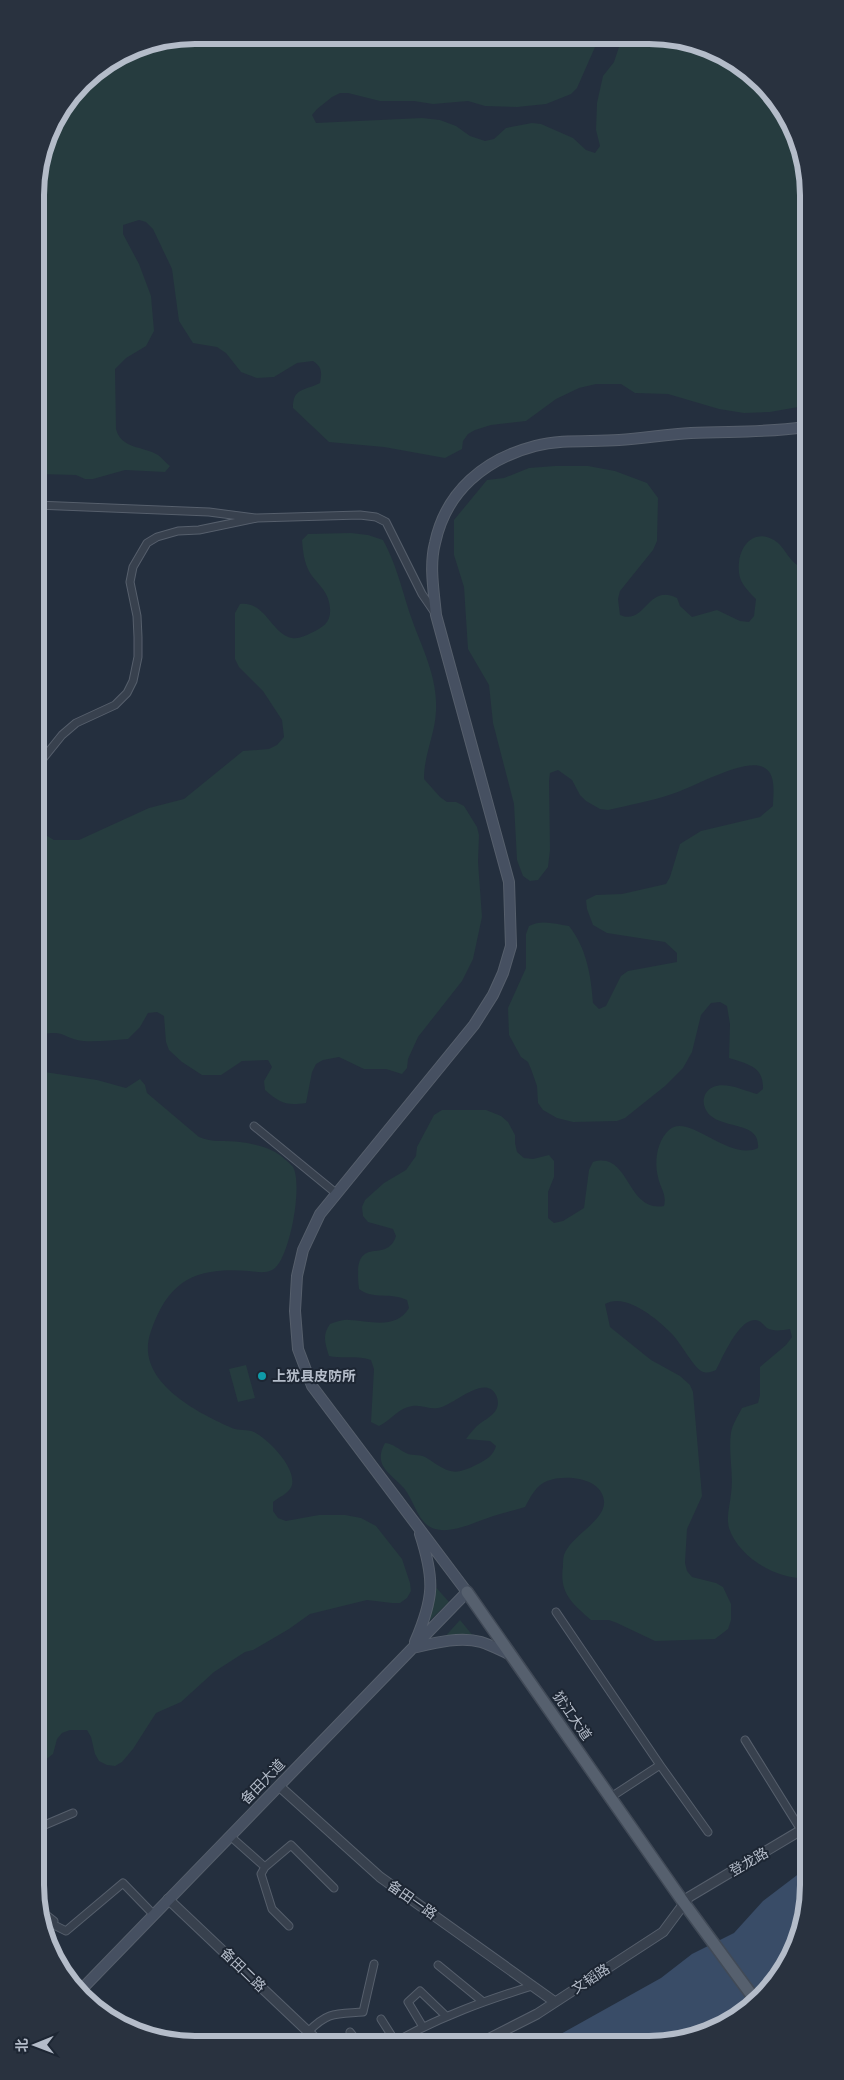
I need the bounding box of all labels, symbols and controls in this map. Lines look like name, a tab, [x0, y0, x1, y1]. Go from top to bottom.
place label: 上犹县皮防所	[272, 1368, 356, 1385]
marker: 上犹县皮防所	[256, 1370, 268, 1382]
street label: 犹江大道	[549, 1688, 595, 1744]
street label: 备田大道	[237, 1756, 289, 1808]
street label: 登龙路	[727, 1844, 771, 1880]
street label: 备田一路	[384, 1877, 440, 1923]
street label: 备田二路	[217, 1944, 269, 1996]
street label: 文韬路	[569, 1960, 613, 1998]
north arrow	[10, 2020, 60, 2070]
text: 北	[14, 2038, 31, 2052]

